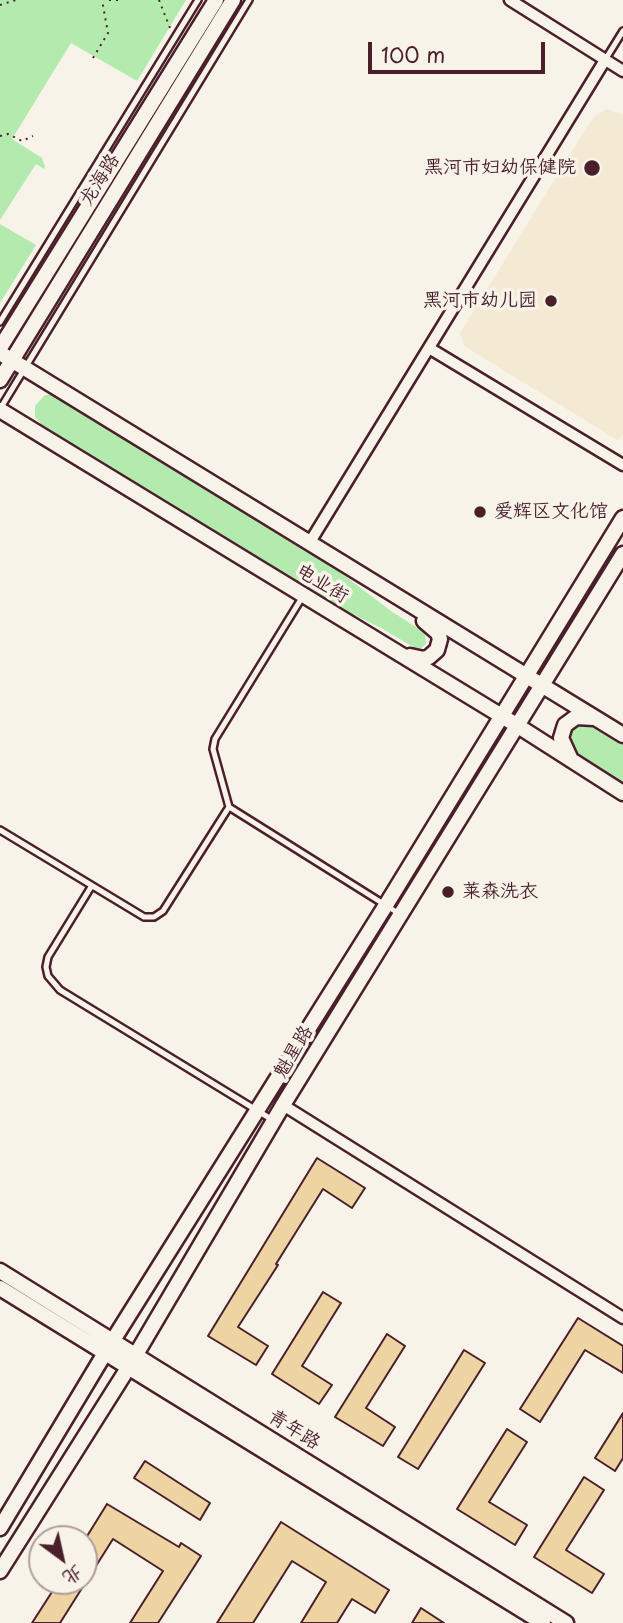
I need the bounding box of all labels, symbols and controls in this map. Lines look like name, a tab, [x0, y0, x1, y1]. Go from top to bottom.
scale bar	[371, 28, 548, 72]
text: 100 m	[381, 38, 445, 70]
street label: 龙海路	[75, 150, 125, 210]
place label: 黑河市妇幼保健院	[424, 157, 576, 179]
marker: 黑河市妇幼保健院	[582, 158, 602, 178]
place label: 黑河市幼儿园	[423, 290, 537, 312]
marker: 黑河市幼儿园	[543, 293, 559, 309]
place label: 爱辉区文化馆	[494, 501, 608, 523]
marker: 爱辉区文化馆	[472, 504, 488, 520]
street label: 电业街	[292, 560, 352, 608]
place label: 莱森洗衣	[462, 881, 538, 903]
marker: 莱森洗衣	[440, 884, 456, 900]
street label: 魁星路	[270, 1022, 318, 1082]
street label: 青年路	[264, 1405, 324, 1455]
north arrow	[28, 1525, 98, 1595]
text: 北	[58, 1559, 89, 1593]

